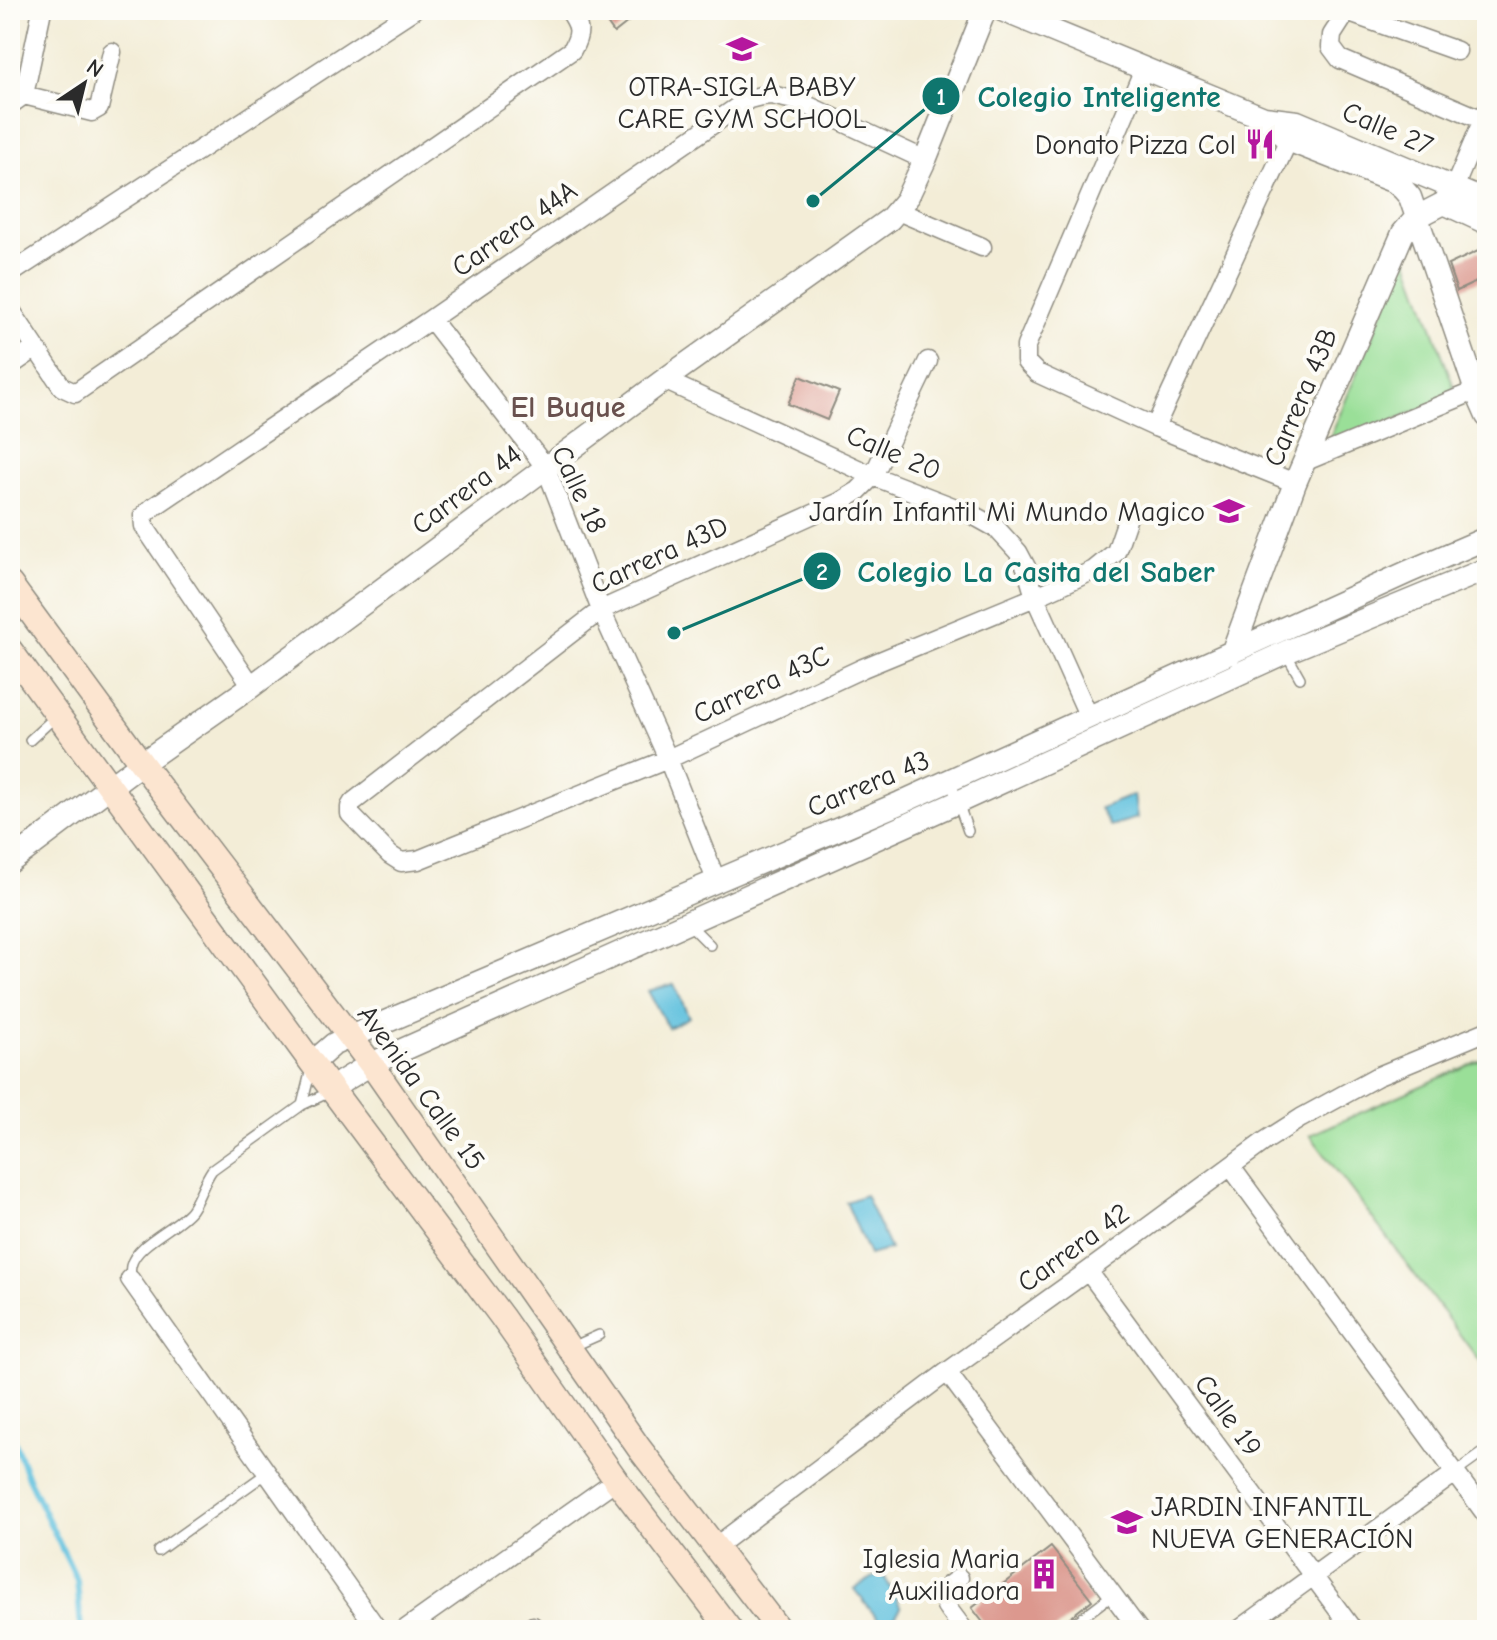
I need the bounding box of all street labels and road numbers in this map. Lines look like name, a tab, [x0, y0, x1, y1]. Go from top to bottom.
street label: Calle 27	[1338, 96, 1438, 162]
street label: Carrera 44A	[446, 174, 583, 284]
street label: Carrera 43B	[1258, 324, 1344, 471]
street label: Calle 20	[842, 419, 945, 487]
street label: Carrera 44	[406, 438, 528, 541]
street label: Calle 18	[545, 441, 613, 538]
street label: Carrera 43D	[586, 509, 733, 600]
street label: Carrera 43C	[688, 639, 835, 730]
street label: Carrera 43	[803, 744, 934, 824]
street label: Avenida Calle 15	[351, 999, 492, 1176]
street label: Carrera 42	[1012, 1197, 1136, 1299]
street label: Calle 19	[1188, 1368, 1269, 1463]

